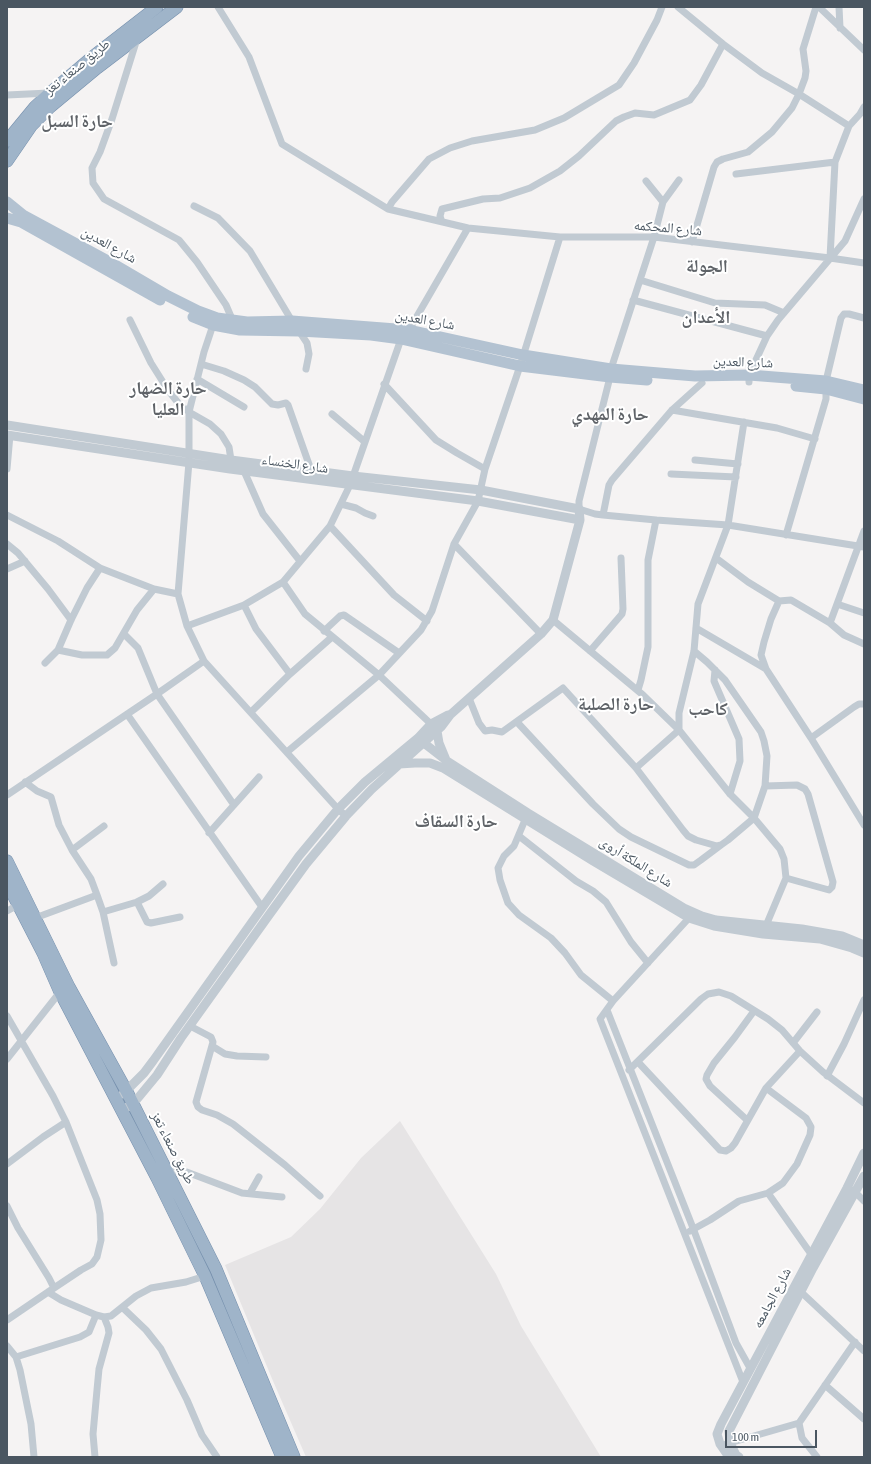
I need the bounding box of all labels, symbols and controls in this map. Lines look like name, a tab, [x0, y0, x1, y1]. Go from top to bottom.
street label: طريق صنعاء تعز	[41, 36, 113, 98]
district label: حارة السبل	[41, 110, 113, 132]
street label: شارع المحكمه	[633, 217, 703, 239]
street label: شارع العدين	[79, 223, 139, 267]
district label: الجولة	[686, 255, 728, 277]
street label: شارع العدين	[394, 306, 456, 334]
district label: الأعدان	[682, 306, 730, 328]
street label: شارع العدين	[713, 353, 773, 371]
district label: حارة الضهار العليا	[129, 377, 207, 420]
district label: حارة المهدي	[571, 403, 649, 425]
street label: شارع الخنساء	[261, 451, 329, 477]
district label: حارة الصلبة	[578, 693, 654, 715]
district label: كاحب	[688, 698, 728, 720]
district label: حارة السقاف	[414, 810, 498, 832]
street label: شارع الملكة أروى	[597, 833, 675, 891]
street label: طريق صنعاء تعز	[148, 1109, 198, 1187]
street label: شارع الجامعه	[749, 1265, 795, 1331]
scale bar	[727, 1422, 819, 1448]
text: 100 m	[732, 1430, 759, 1444]

